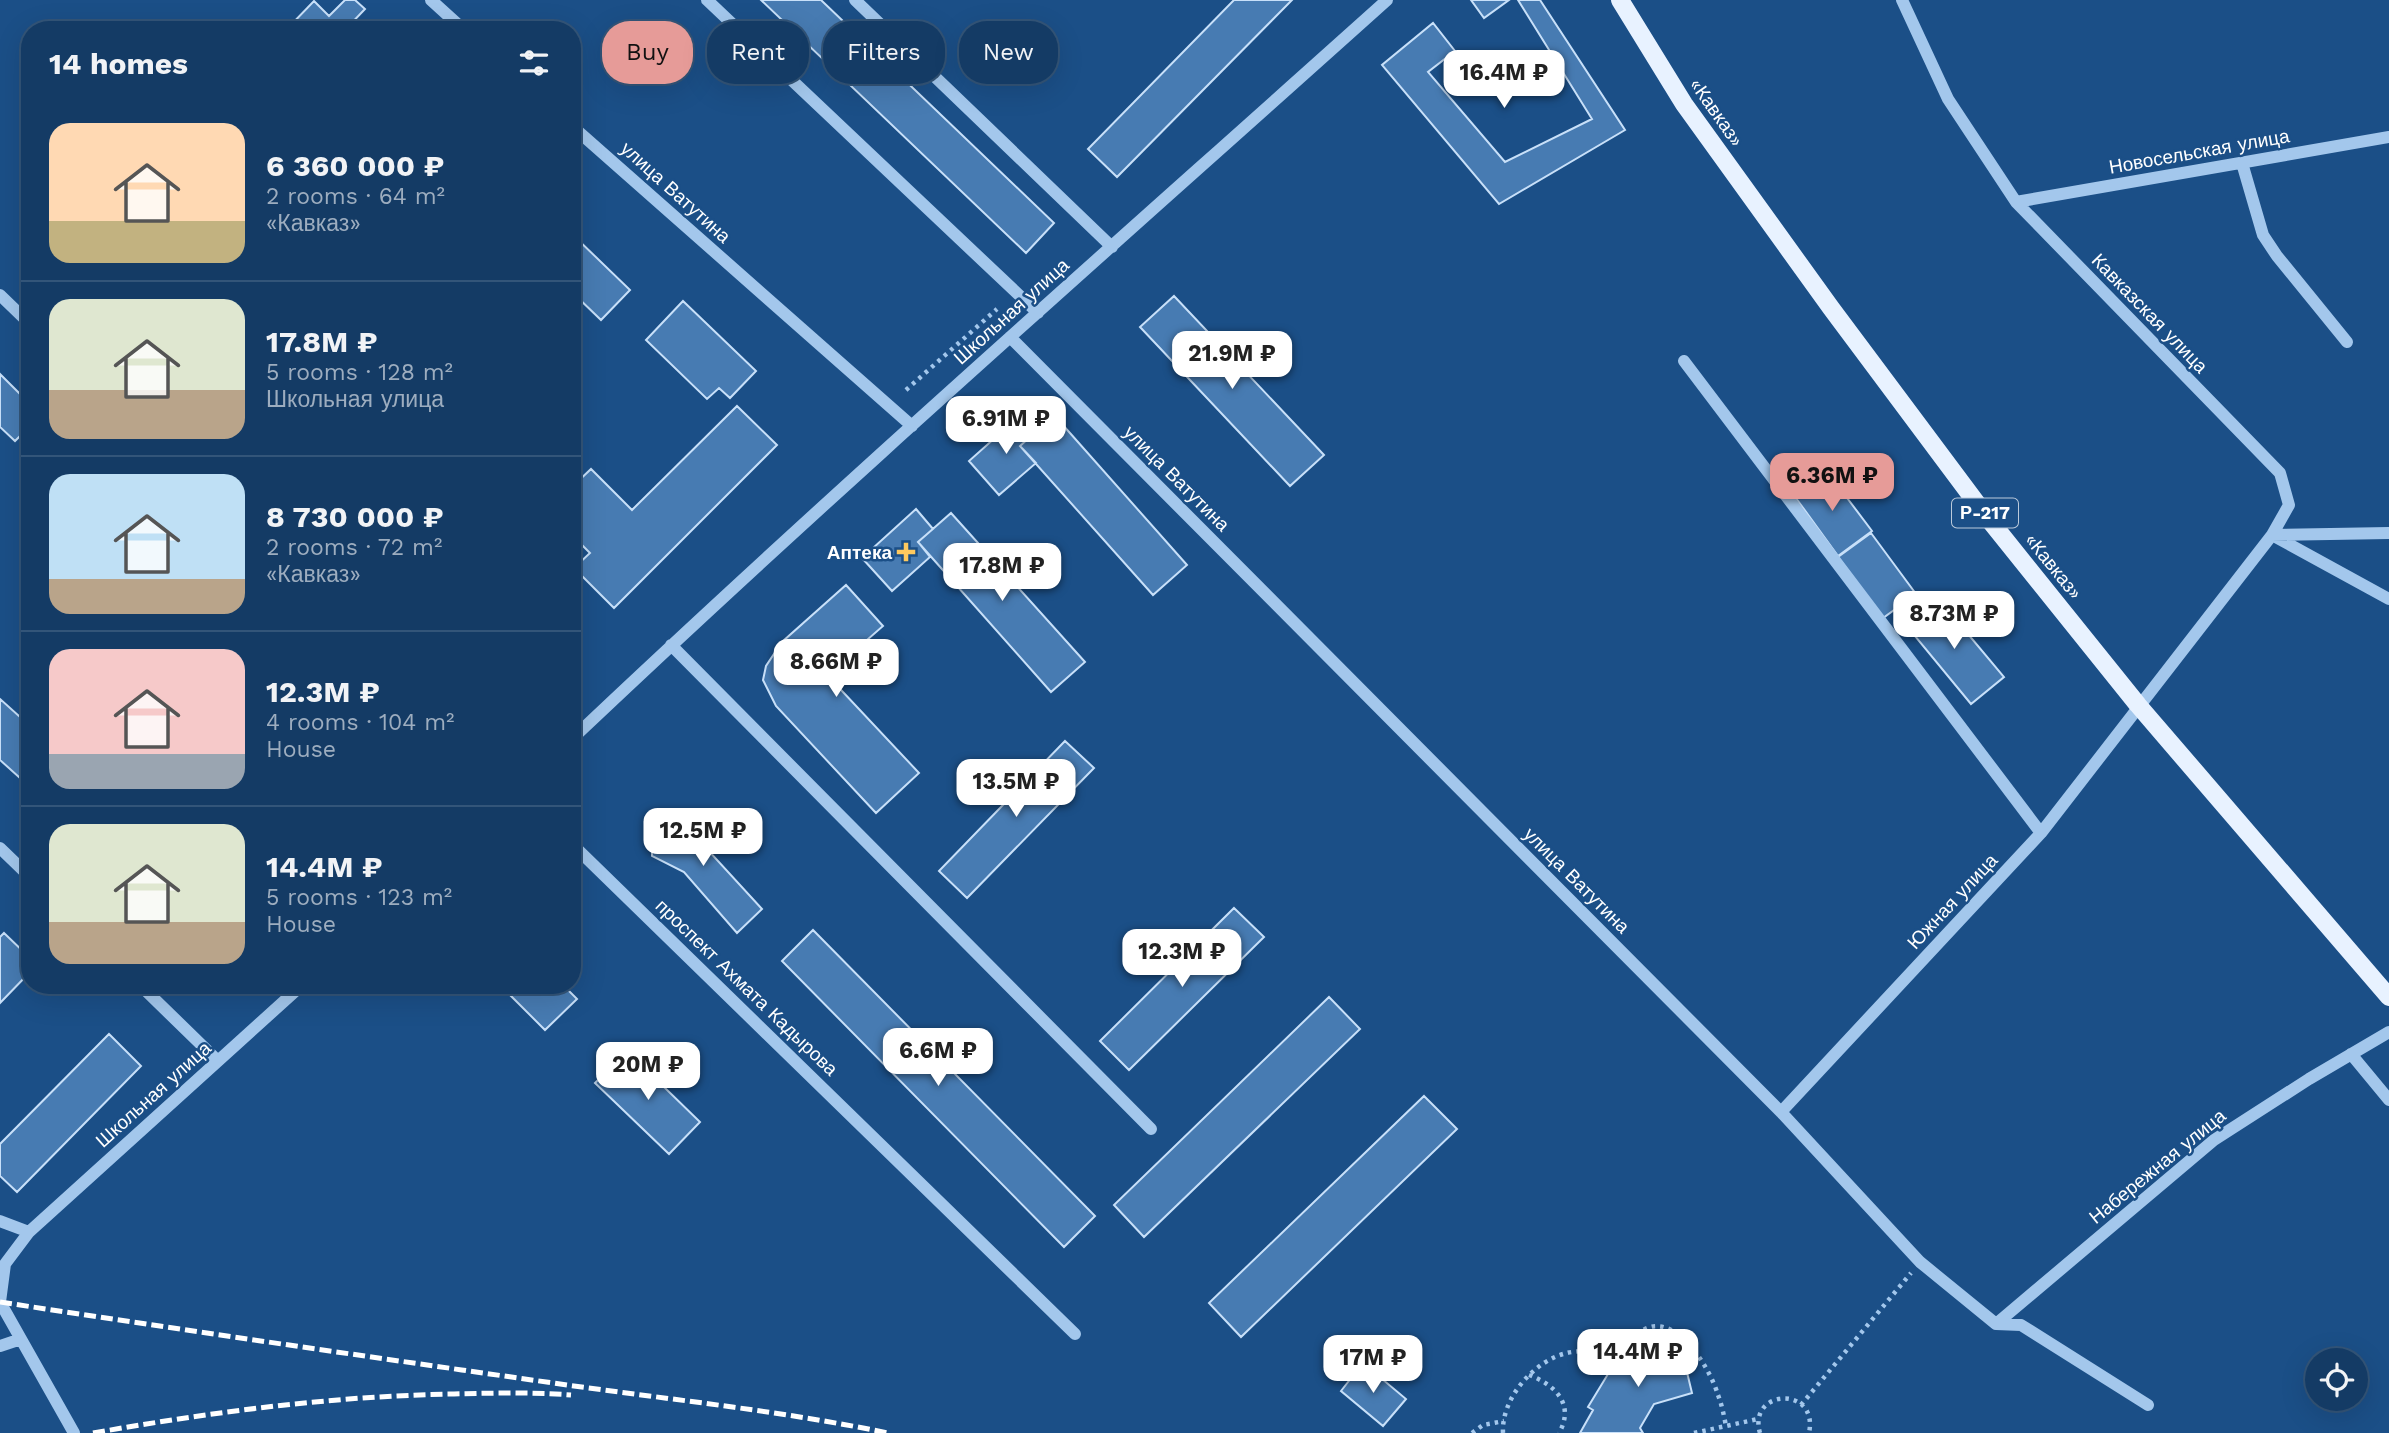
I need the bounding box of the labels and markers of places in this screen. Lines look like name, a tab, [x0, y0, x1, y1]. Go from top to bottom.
pin: 16.4M ₽	[1439, 50, 1569, 110]
pin: 21.9M ₽	[1167, 332, 1297, 391]
pin: 6.91M ₽	[941, 396, 1071, 456]
pin: 6.36M ₽	[1767, 454, 1897, 513]
place label: Аптека	[827, 541, 892, 564]
marker: Аптека	[898, 544, 914, 560]
pin: 17.8M ₽	[937, 544, 1067, 603]
pin: 8.73M ₽	[1889, 592, 2019, 651]
pin: 8.66M ₽	[771, 640, 901, 699]
pin: 13.5M ₽	[951, 760, 1081, 819]
pin: 12.5M ₽	[638, 808, 768, 868]
pin: 12.3M ₽	[1117, 930, 1247, 989]
pin: 6.6M ₽	[881, 1028, 995, 1088]
pin: 20M ₽	[599, 1042, 697, 1102]
pin: 14.4M ₽	[1573, 1330, 1703, 1389]
pin: 17M ₽	[1324, 1336, 1422, 1395]

